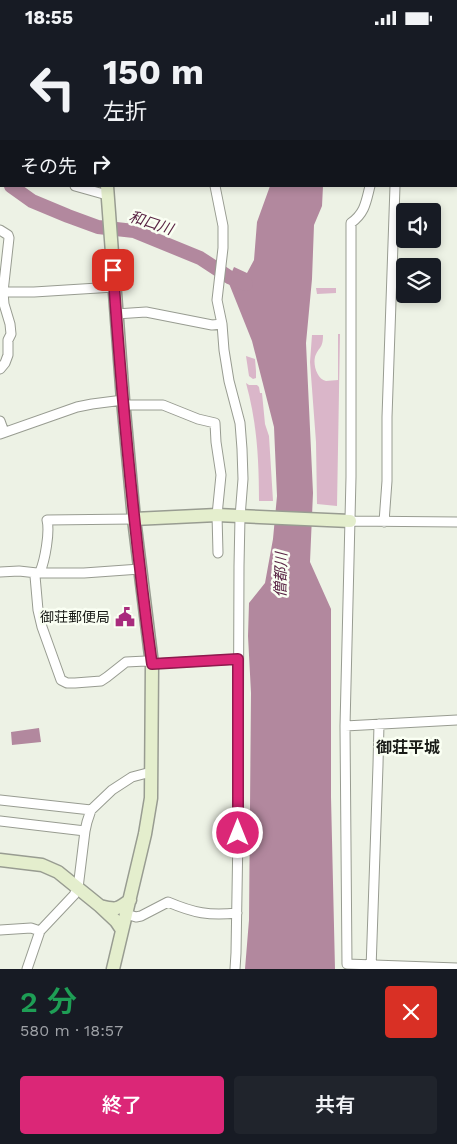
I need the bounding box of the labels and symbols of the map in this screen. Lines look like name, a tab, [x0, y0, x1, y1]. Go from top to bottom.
water label: 和口川	[127, 207, 177, 239]
pin	[92, 249, 134, 291]
water label: 僧都川	[272, 550, 290, 598]
public building icon: 御荘郵便局	[114, 606, 136, 628]
place label: 御荘郵便局	[40, 609, 110, 625]
district label: 御荘平城	[376, 738, 440, 757]
position arrow	[211, 806, 263, 858]

